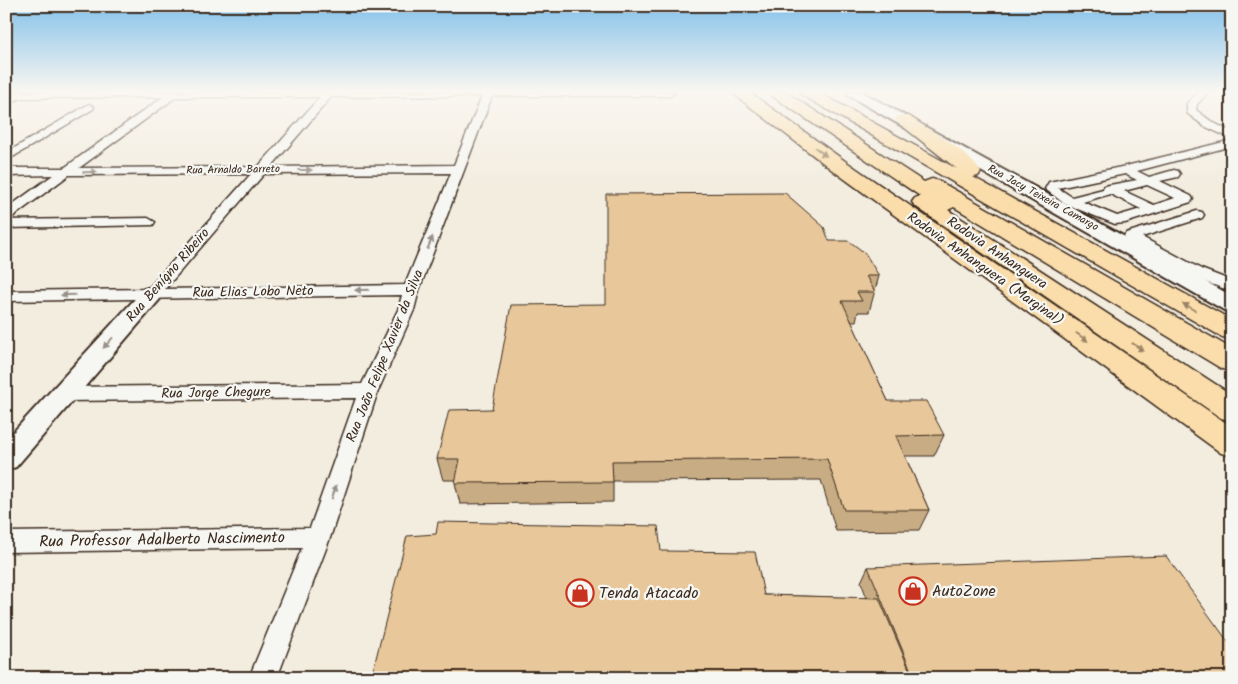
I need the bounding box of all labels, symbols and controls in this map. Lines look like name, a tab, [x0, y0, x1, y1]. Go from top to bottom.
one-way arrow	[814, 147, 828, 157]
street label: Rua Arnaldo Barreto	[186, 160, 280, 180]
street label: Rua Jacy Teixeira Camargo	[984, 160, 1102, 236]
one-way arrow	[297, 166, 313, 174]
one-way arrow	[82, 168, 98, 176]
street label: Rodovia Anhanguera (Marginal)	[902, 206, 1068, 332]
street label: Rodovia Anhanguera	[942, 211, 1052, 295]
street label: Rua Benígno Ribeiro	[121, 223, 215, 327]
one-way arrow	[426, 236, 434, 250]
street label: Rua João Felipe Xavier da Silva	[340, 266, 430, 446]
street label: Rua Elias Lobo Neto	[192, 280, 314, 304]
one-way arrow	[354, 286, 370, 294]
one-way arrow	[60, 291, 76, 299]
one-way arrow	[1183, 302, 1196, 311]
one-way arrow	[1075, 332, 1088, 343]
one-way arrow	[102, 337, 114, 349]
one-way arrow	[1131, 342, 1144, 352]
street label: Rua Jorge Chegure	[161, 381, 272, 405]
one-way arrow	[330, 485, 338, 500]
street label: Rua Professor Adalberto Nascimento	[39, 525, 285, 555]
shop icon: AutoZone	[898, 576, 928, 606]
shop icon: Tenda Atacado	[565, 578, 595, 608]
place label: AutoZone	[932, 579, 996, 604]
place label: Tenda Atacado	[599, 581, 698, 606]

